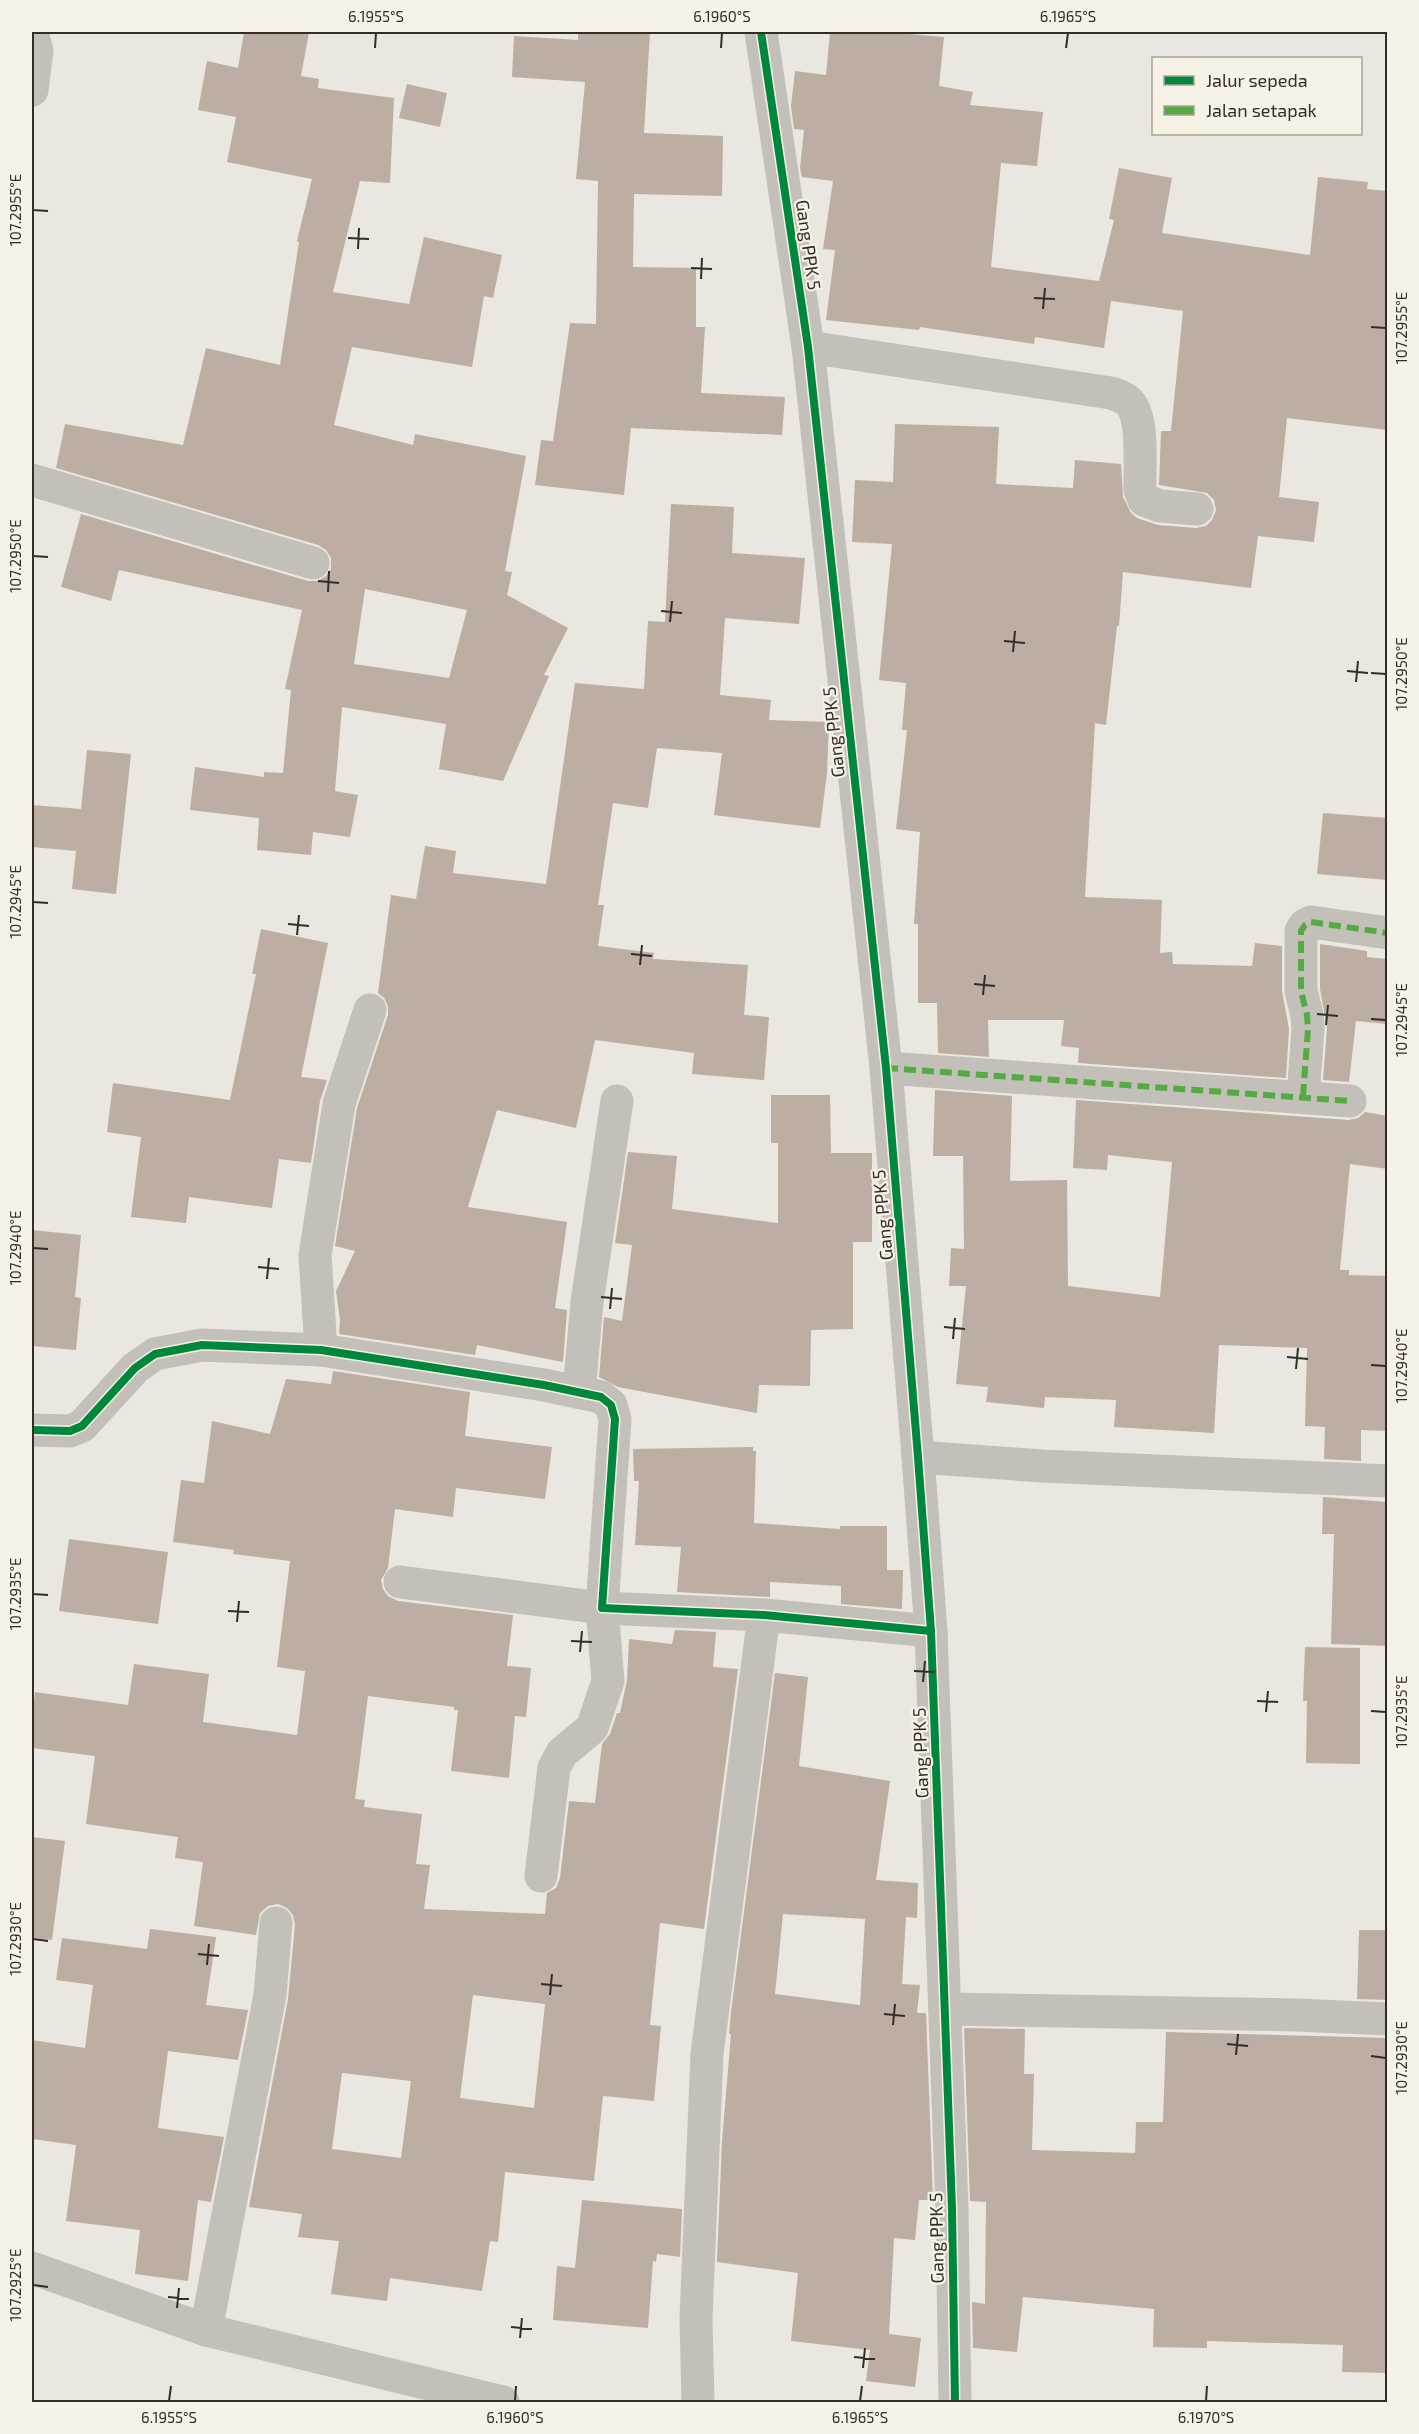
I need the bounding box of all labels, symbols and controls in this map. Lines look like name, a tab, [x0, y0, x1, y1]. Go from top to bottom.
text: 6.1955°S	[348, 7, 404, 25]
text: 6.1960°S	[693, 7, 751, 25]
text: 6.1965°S	[1040, 7, 1096, 25]
legend	[1152, 57, 1362, 135]
text: Jalur sepeda	[1206, 69, 1308, 91]
text: Jalan setapak	[1206, 99, 1317, 121]
text: 107.2955°E	[6, 174, 24, 246]
street label: Gang PPK 5	[792, 198, 826, 291]
text: 107.2955°E	[1392, 292, 1410, 364]
text: 107.2950°E	[6, 519, 24, 593]
text: 107.2950°E	[1392, 637, 1410, 711]
street label: Gang PPK 5	[817, 686, 849, 779]
text: 107.2945°E	[6, 865, 24, 939]
text: 107.2945°E	[1392, 983, 1410, 1057]
street label: Gang PPK 5	[867, 1169, 897, 1261]
text: 107.2940°E	[6, 1211, 24, 1285]
text: 107.2940°E	[1392, 1329, 1410, 1403]
text: 107.2935°E	[6, 1558, 24, 1630]
text: 107.2935°E	[1392, 1676, 1410, 1748]
street label: Gang PPK 5	[907, 1707, 933, 1799]
text: 107.2930°E	[6, 1902, 24, 1976]
text: 107.2930°E	[1392, 2021, 1410, 2095]
street label: Gang PPK 5	[924, 2192, 948, 2284]
text: 107.2925°E	[6, 2249, 24, 2321]
text: 6.1955°S	[141, 2408, 197, 2426]
text: 6.1960°S	[486, 2408, 544, 2426]
text: 6.1965°S	[832, 2408, 888, 2426]
text: 6.1970°S	[1178, 2408, 1234, 2426]

